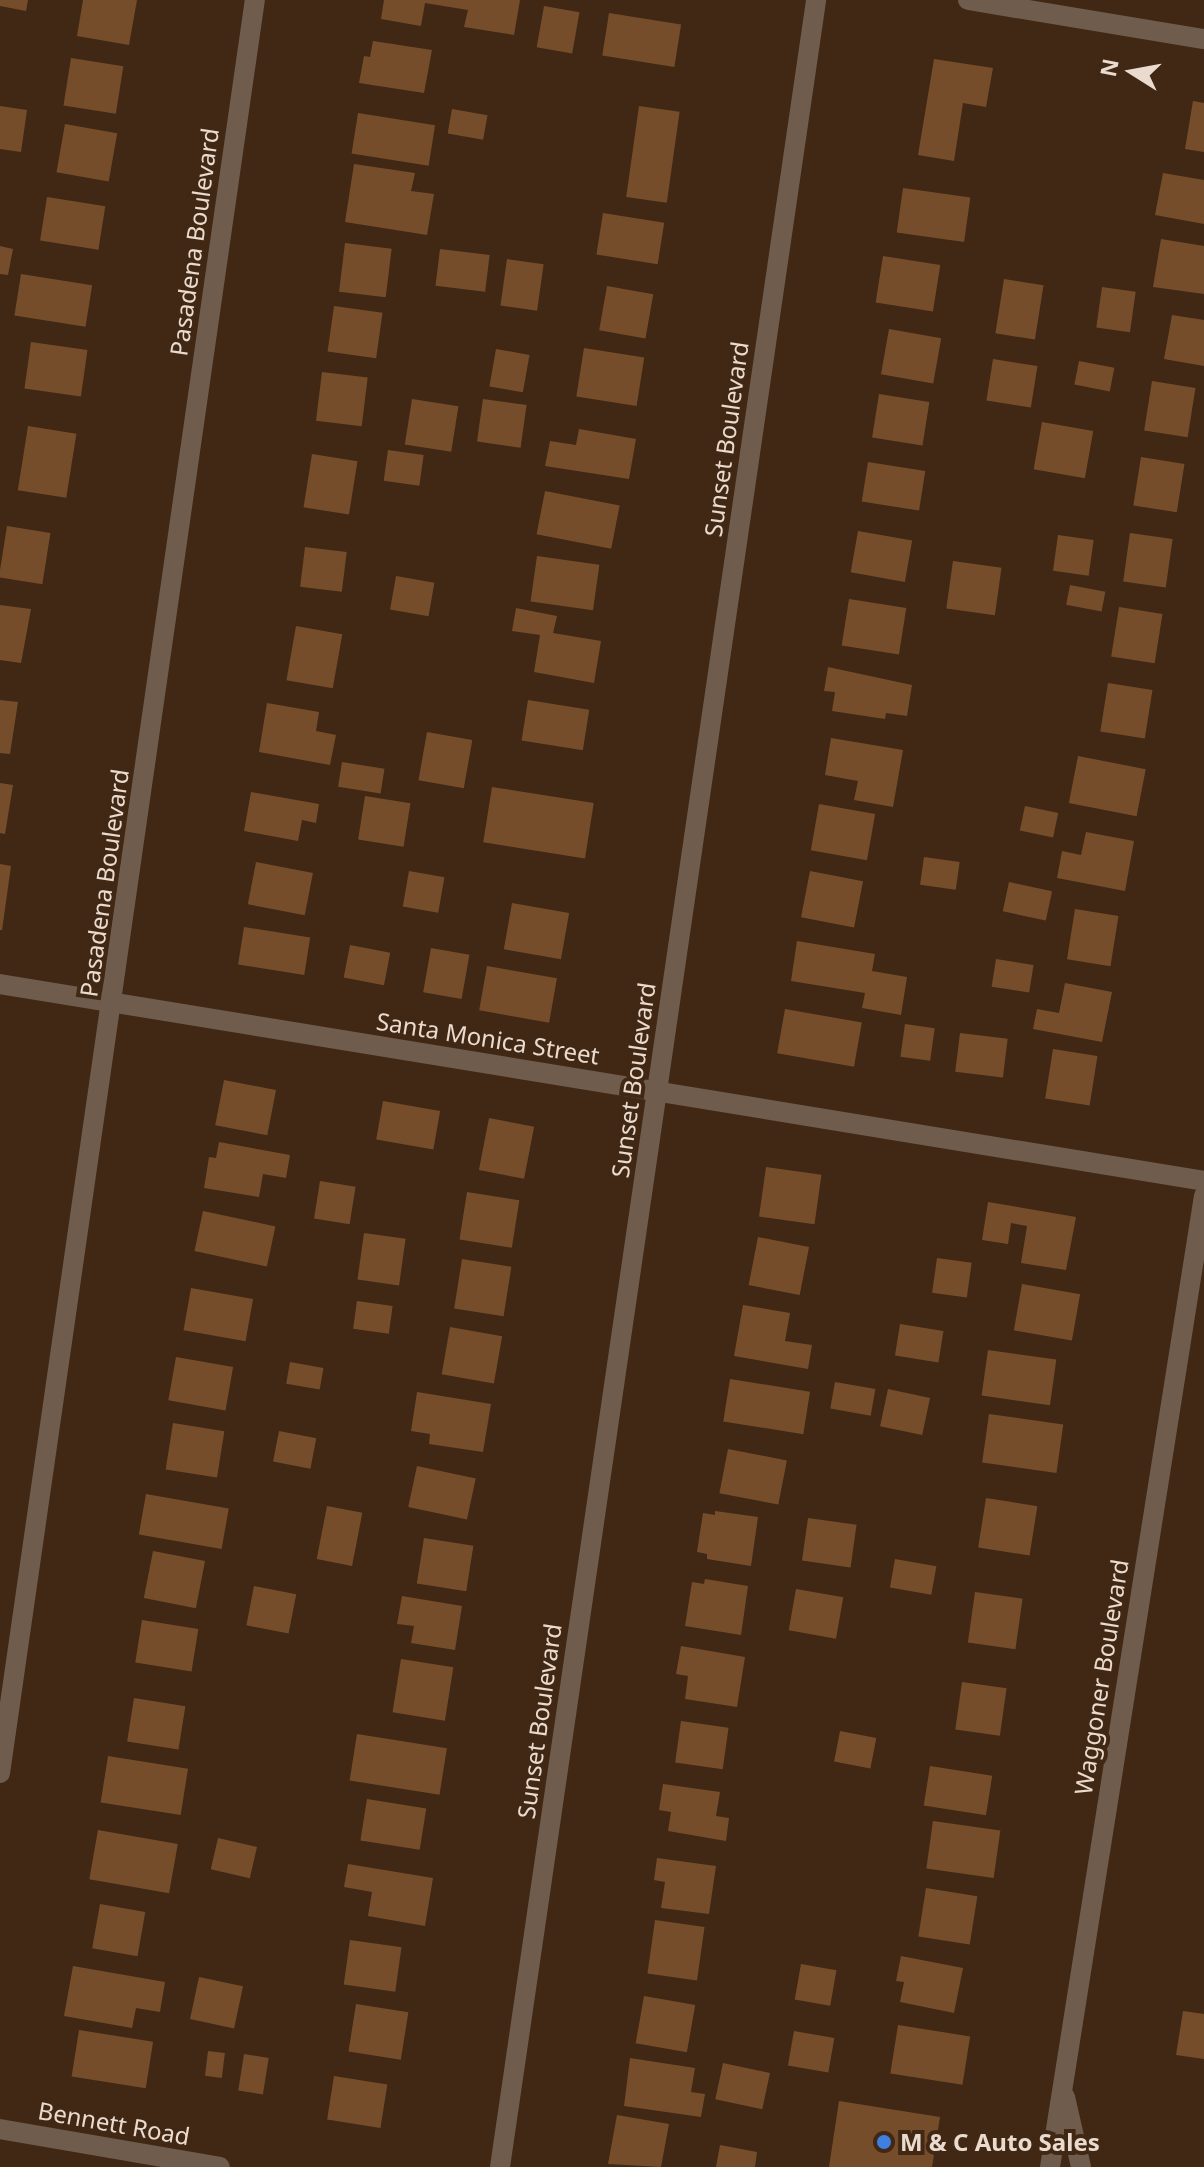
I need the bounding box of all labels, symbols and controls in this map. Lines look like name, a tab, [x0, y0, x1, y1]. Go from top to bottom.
north arrow	[1092, 32, 1172, 112]
text: N	[1092, 56, 1125, 79]
street label: Pasadena Boulevard	[164, 126, 224, 358]
street label: Sunset Boulevard	[698, 340, 754, 538]
street label: Pasadena Boulevard	[74, 767, 134, 999]
street label: Sunset Boulevard	[605, 981, 661, 1179]
street label: Santa Monica Street	[374, 1006, 602, 1070]
street label: Waggoner Boulevard	[1068, 1557, 1134, 1797]
street label: Sunset Boulevard	[511, 1622, 567, 1820]
street label: Bennett Road	[36, 2095, 192, 2151]
place label: M & C Auto Sales	[900, 2128, 1100, 2156]
marker: M & C Auto Sales	[875, 2133, 893, 2151]

